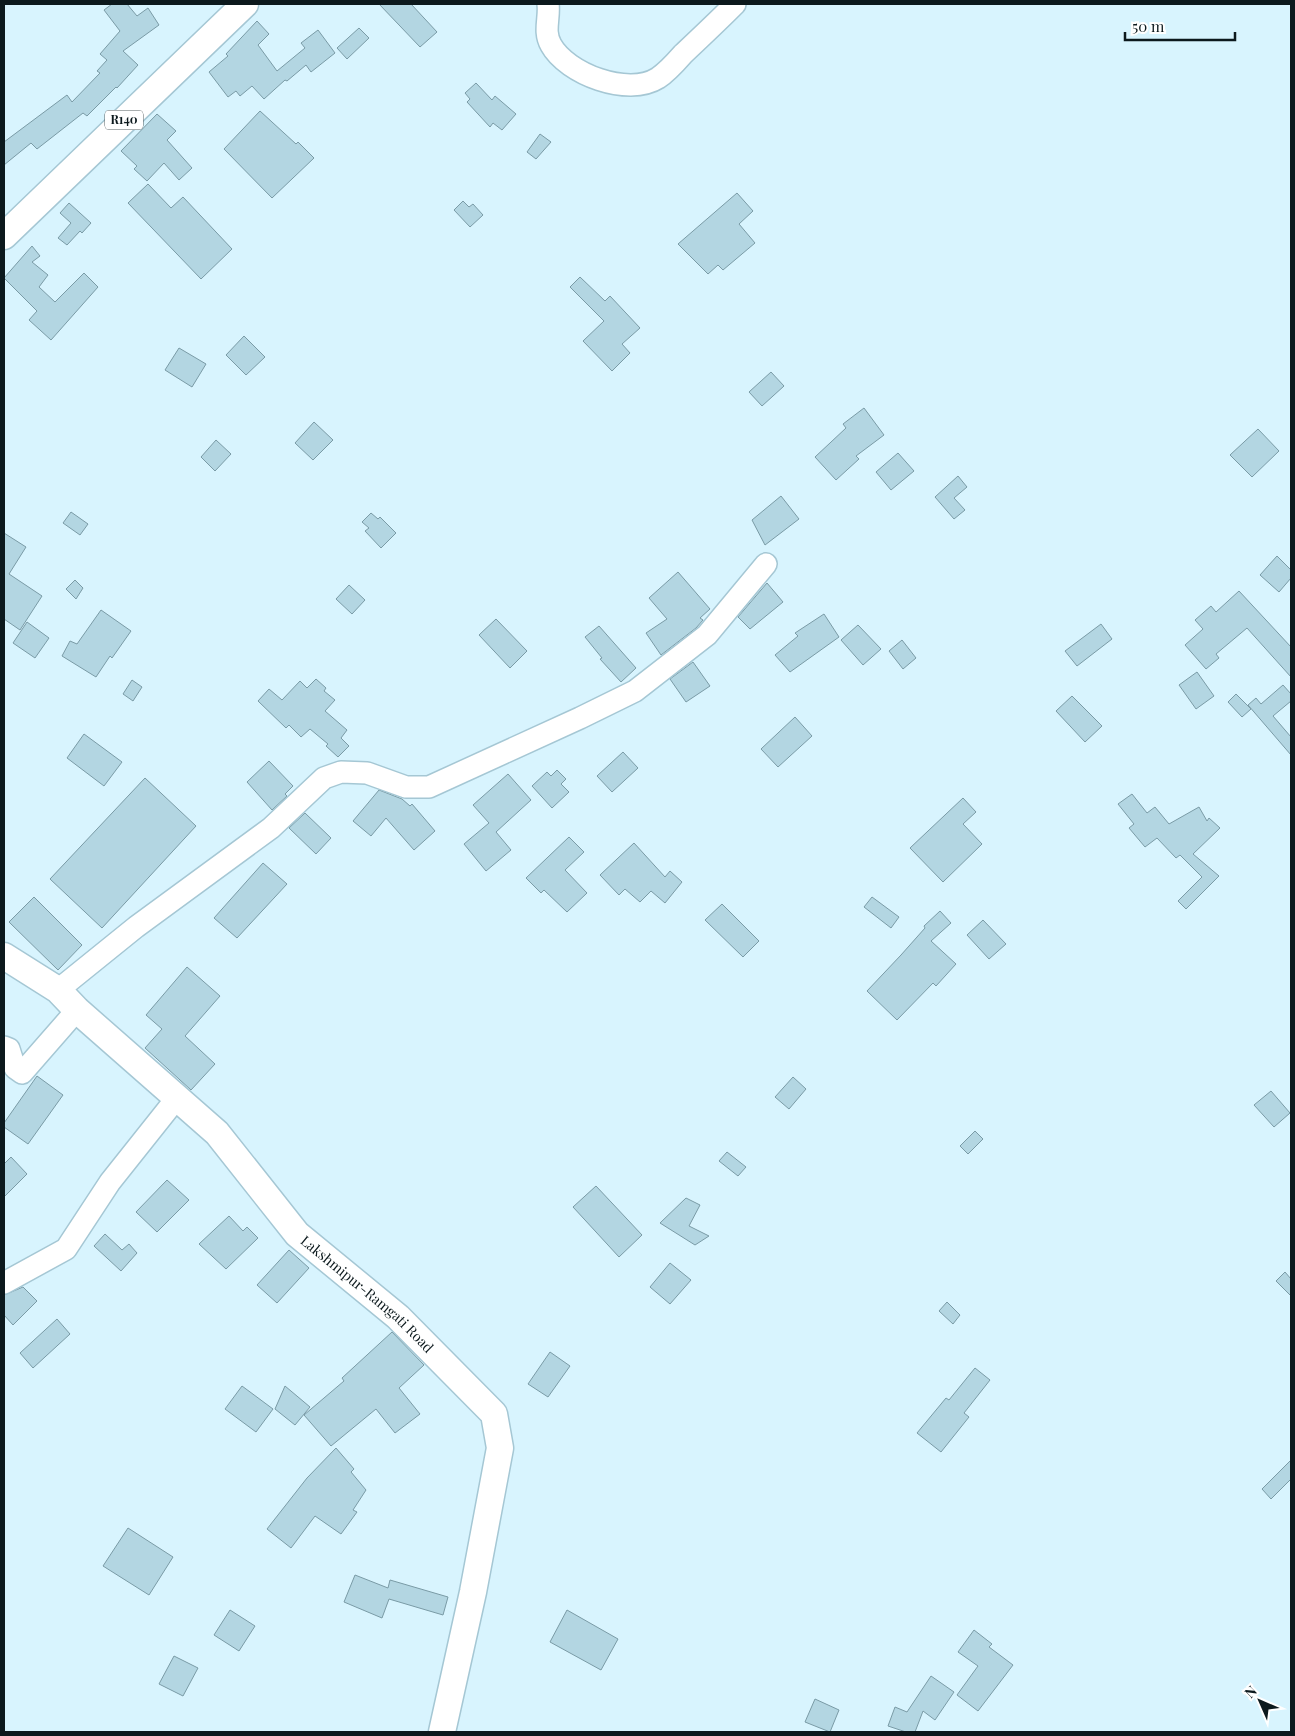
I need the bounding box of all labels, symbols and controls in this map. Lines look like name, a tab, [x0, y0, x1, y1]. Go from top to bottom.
scale bar	[1125, 10, 1235, 42]
text: 50 m	[1132, 16, 1165, 36]
road number: R140	[105, 110, 143, 130]
street label: Lakshmipur-Ramgati Road	[297, 1231, 438, 1357]
north arrow	[1235, 1676, 1285, 1726]
text: N	[1240, 1681, 1261, 1702]

